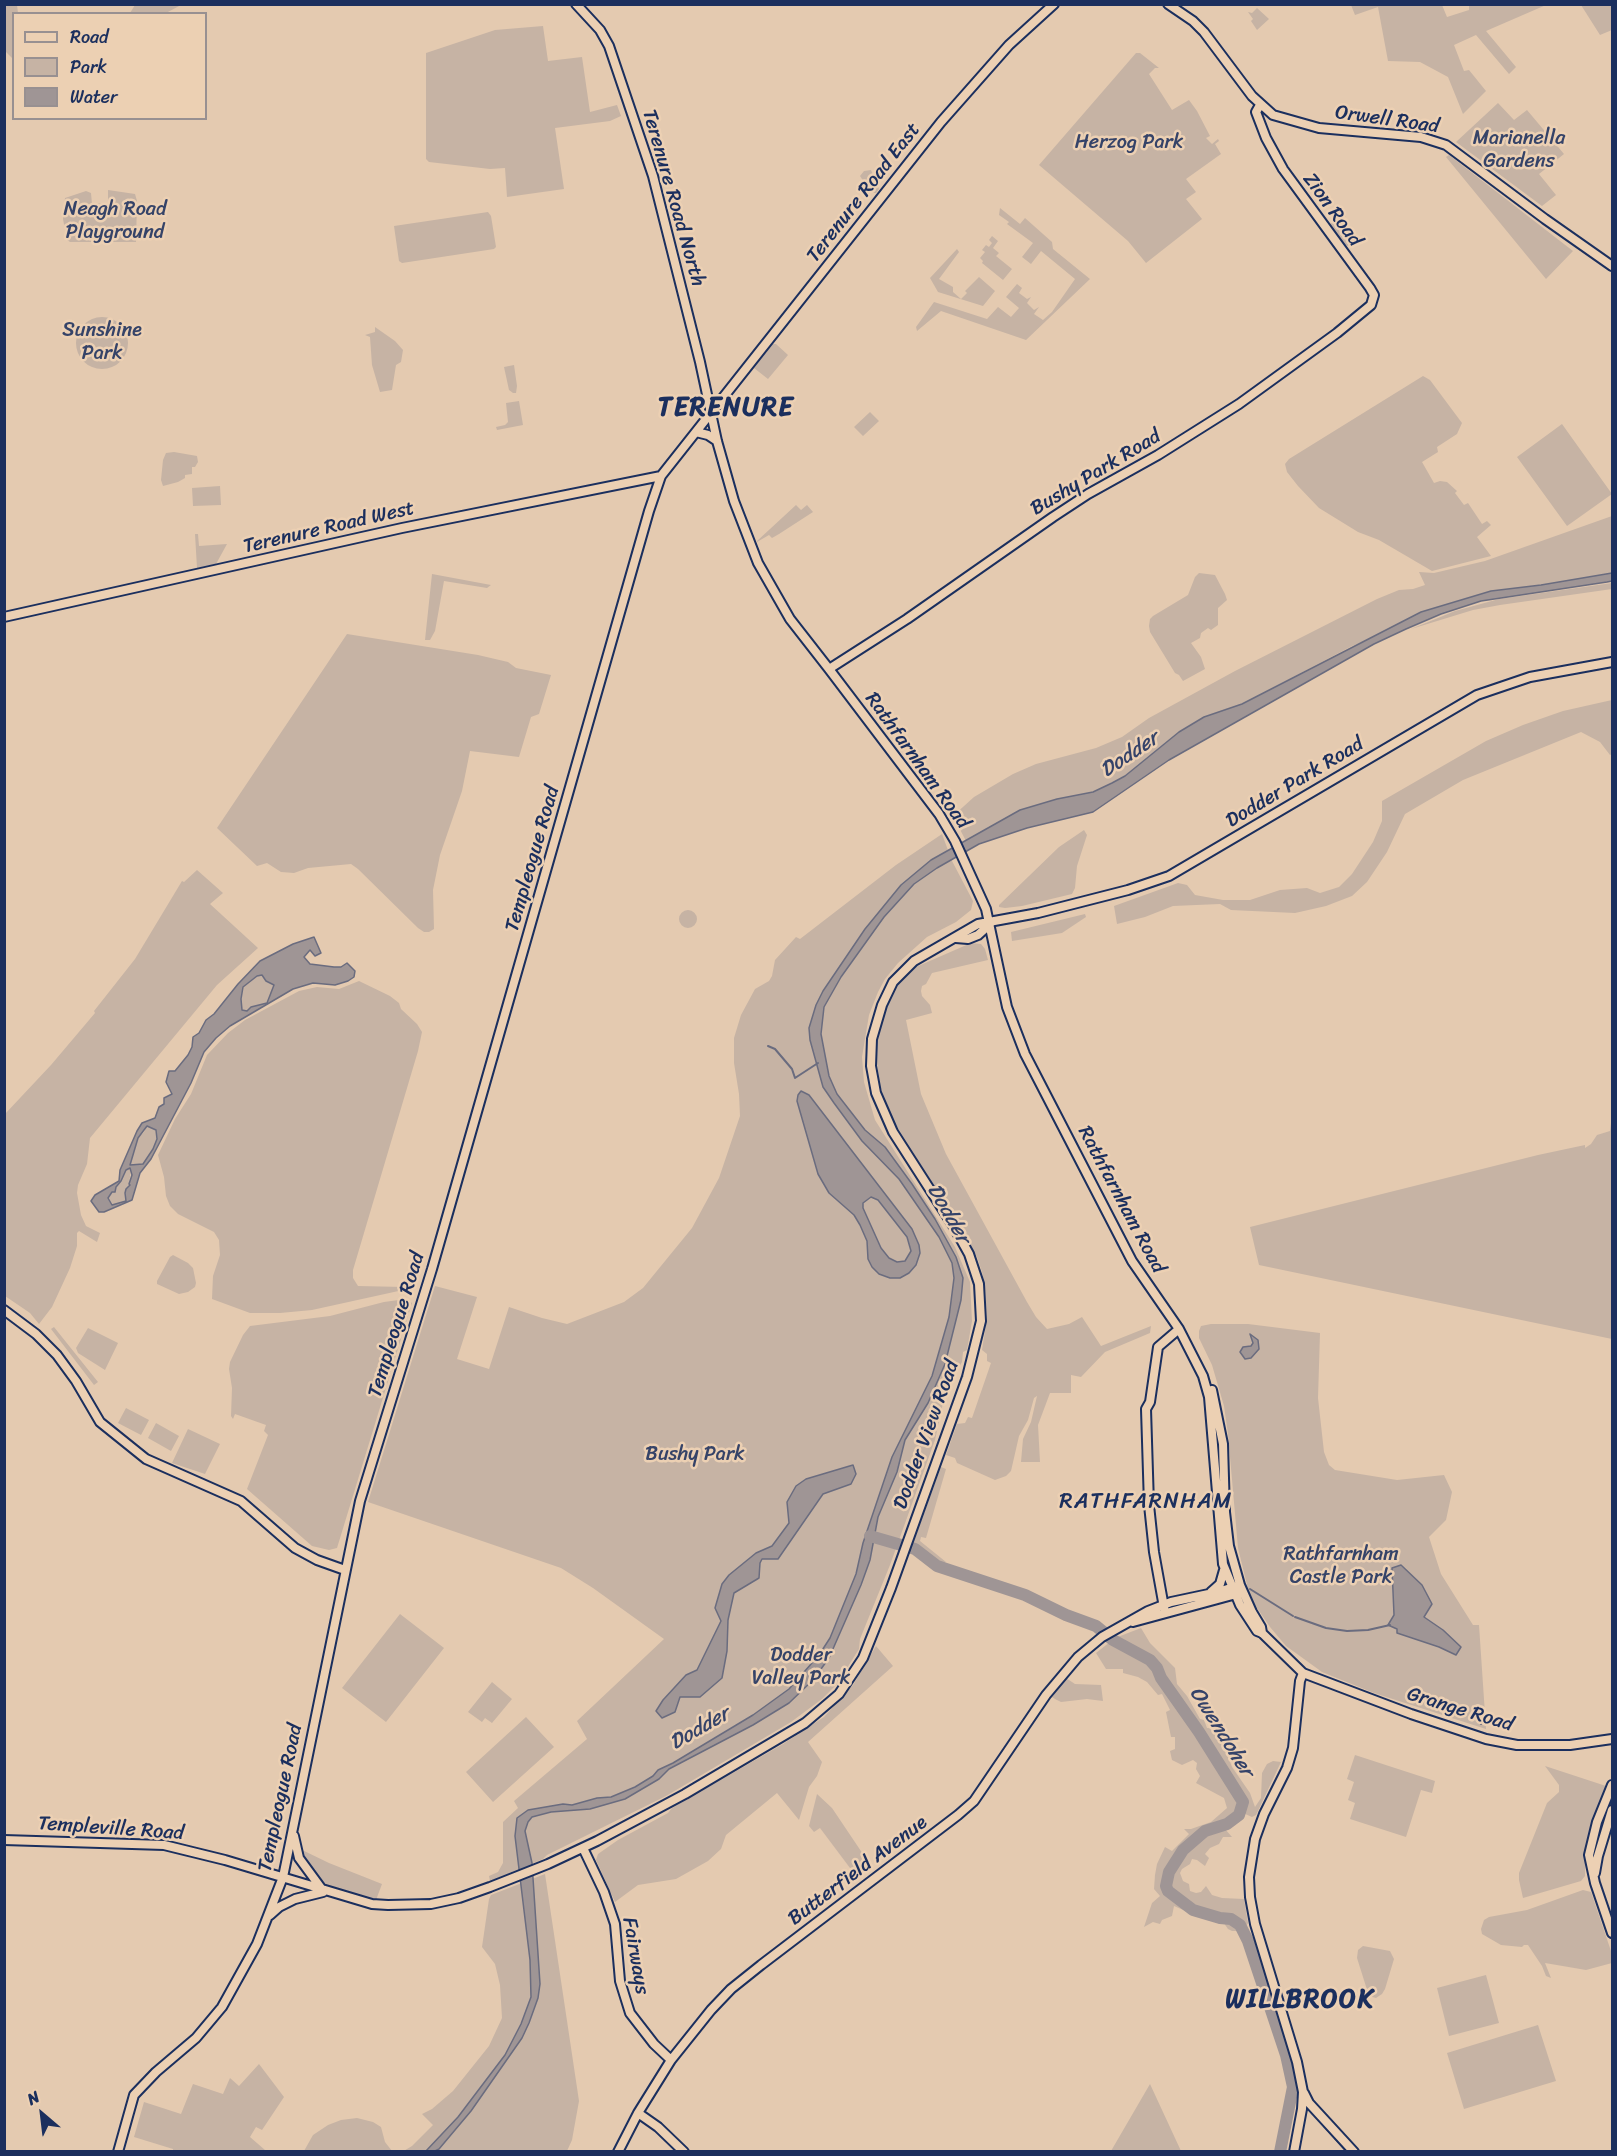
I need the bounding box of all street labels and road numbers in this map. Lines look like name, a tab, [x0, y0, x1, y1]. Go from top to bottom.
street label: Orwell Road	[1333, 101, 1441, 139]
street label: Terenure Road North	[636, 107, 710, 289]
street label: Terenure Road East	[802, 118, 926, 268]
street label: Zion Road	[1297, 168, 1367, 252]
street label: Bushy Park Road	[1027, 425, 1165, 521]
street label: Terenure Road West	[241, 497, 417, 559]
street label: Rathfarnham Road	[859, 688, 975, 834]
street label: Dodder Park Road	[1222, 733, 1368, 833]
street label: Templeogue Road	[501, 783, 565, 935]
street label: Rathfarnham Road	[1072, 1122, 1170, 1278]
street label: Templeogue Road	[364, 1249, 430, 1401]
street label: Dodder View Road	[889, 1357, 965, 1513]
street label: Grange Road	[1404, 1682, 1516, 1738]
street label: Templeogue Road	[254, 1722, 308, 1874]
street label: Butterfield Avenue	[784, 1811, 932, 1931]
street label: Templeville Road	[37, 1812, 185, 1846]
street label: Fairways	[616, 1916, 654, 1996]

